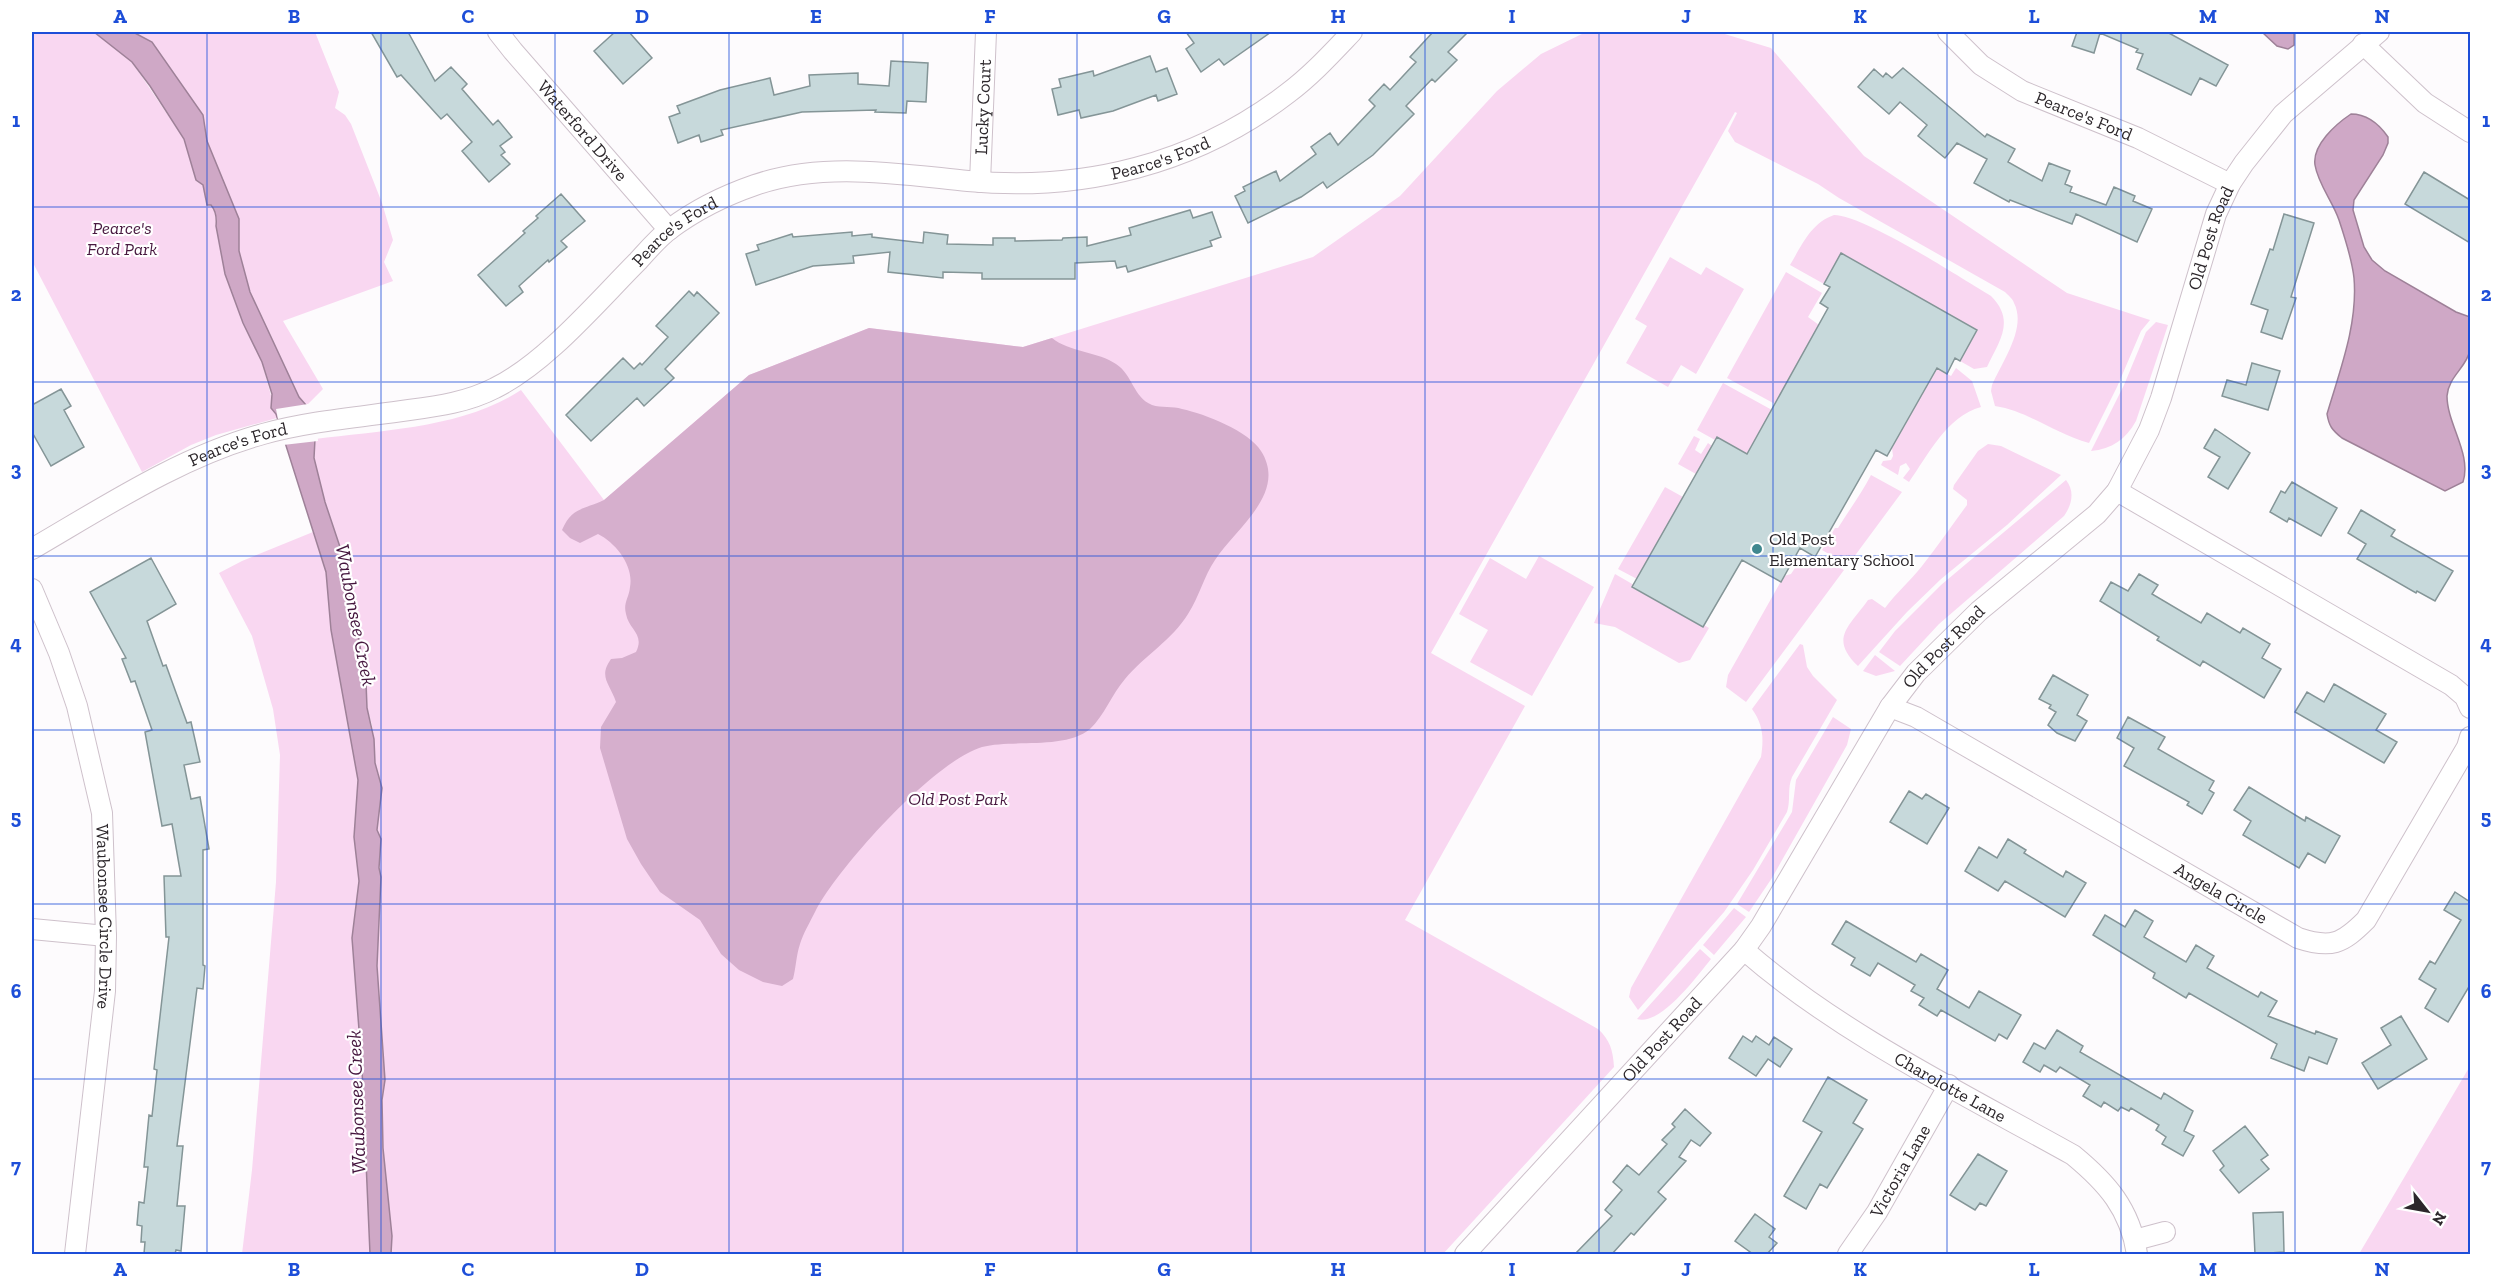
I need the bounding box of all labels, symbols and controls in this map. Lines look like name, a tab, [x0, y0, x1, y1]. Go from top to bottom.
text: A	[113, 4, 127, 28]
text: B	[288, 4, 300, 28]
text: C	[462, 4, 475, 28]
text: D	[635, 4, 649, 28]
text: E	[810, 4, 822, 28]
text: F	[984, 4, 996, 28]
text: G	[1157, 4, 1171, 28]
text: H	[1330, 4, 1346, 28]
text: I	[1508, 4, 1516, 28]
text: J	[1681, 4, 1691, 28]
text: K	[1853, 4, 1867, 28]
text: L	[2028, 4, 2040, 28]
text: M	[2199, 4, 2217, 28]
text: N	[2374, 4, 2390, 28]
street label: Lucky Court	[970, 59, 996, 155]
street label: Waterford Drive	[533, 76, 632, 186]
street label: Pearce's Ford	[2032, 87, 2136, 146]
text: 1	[12, 108, 20, 132]
text: 1	[2482, 108, 2490, 132]
street label: Pearce's Ford	[1109, 131, 1214, 185]
street label: Old Post Road	[2183, 183, 2238, 293]
street label: Pearce's Ford	[627, 191, 721, 271]
park label: Pearce's Ford Park	[87, 217, 157, 260]
text: 2	[11, 282, 22, 306]
text: 2	[2481, 282, 2492, 306]
street label: Pearce's Ford	[185, 417, 289, 471]
text: 3	[11, 457, 22, 481]
text: 3	[2481, 457, 2492, 481]
place label: Old Post Elementary School	[1769, 528, 1914, 571]
water label: Waubonsee Creek	[330, 542, 382, 688]
marker: Old Post Elementary School	[1750, 542, 1764, 556]
street label: Old Post Road	[1897, 600, 1989, 692]
text: 4	[10, 631, 22, 655]
text: 4	[2480, 631, 2492, 655]
park label: Old Post Park	[908, 788, 1008, 810]
text: 5	[11, 805, 21, 829]
text: 5	[2481, 805, 2491, 829]
street label: Waubonsee Circle Drive	[91, 824, 117, 1010]
street label: Angela Circle	[2170, 858, 2271, 929]
text: 6	[11, 979, 22, 1003]
text: 6	[2481, 979, 2492, 1003]
street label: Old Post Road	[1617, 992, 1707, 1087]
water label: Waubonsee Creek	[341, 1030, 371, 1174]
street label: Charolotte Lane	[1890, 1047, 2010, 1127]
street label: Victoria Lane	[1865, 1121, 1935, 1222]
text: 7	[11, 1154, 21, 1178]
text: 7	[2481, 1154, 2491, 1178]
north arrow	[2397, 1181, 2457, 1241]
text: N	[2428, 1208, 2451, 1229]
text: A	[113, 1257, 127, 1281]
text: B	[288, 1257, 300, 1281]
text: C	[462, 1257, 475, 1281]
text: D	[635, 1257, 649, 1281]
text: E	[810, 1257, 822, 1281]
text: F	[984, 1257, 996, 1281]
text: G	[1157, 1257, 1171, 1281]
text: H	[1330, 1257, 1346, 1281]
text: I	[1508, 1257, 1516, 1281]
text: J	[1681, 1257, 1691, 1281]
text: K	[1853, 1257, 1867, 1281]
text: L	[2028, 1257, 2040, 1281]
text: M	[2199, 1257, 2217, 1281]
text: N	[2374, 1257, 2390, 1281]

